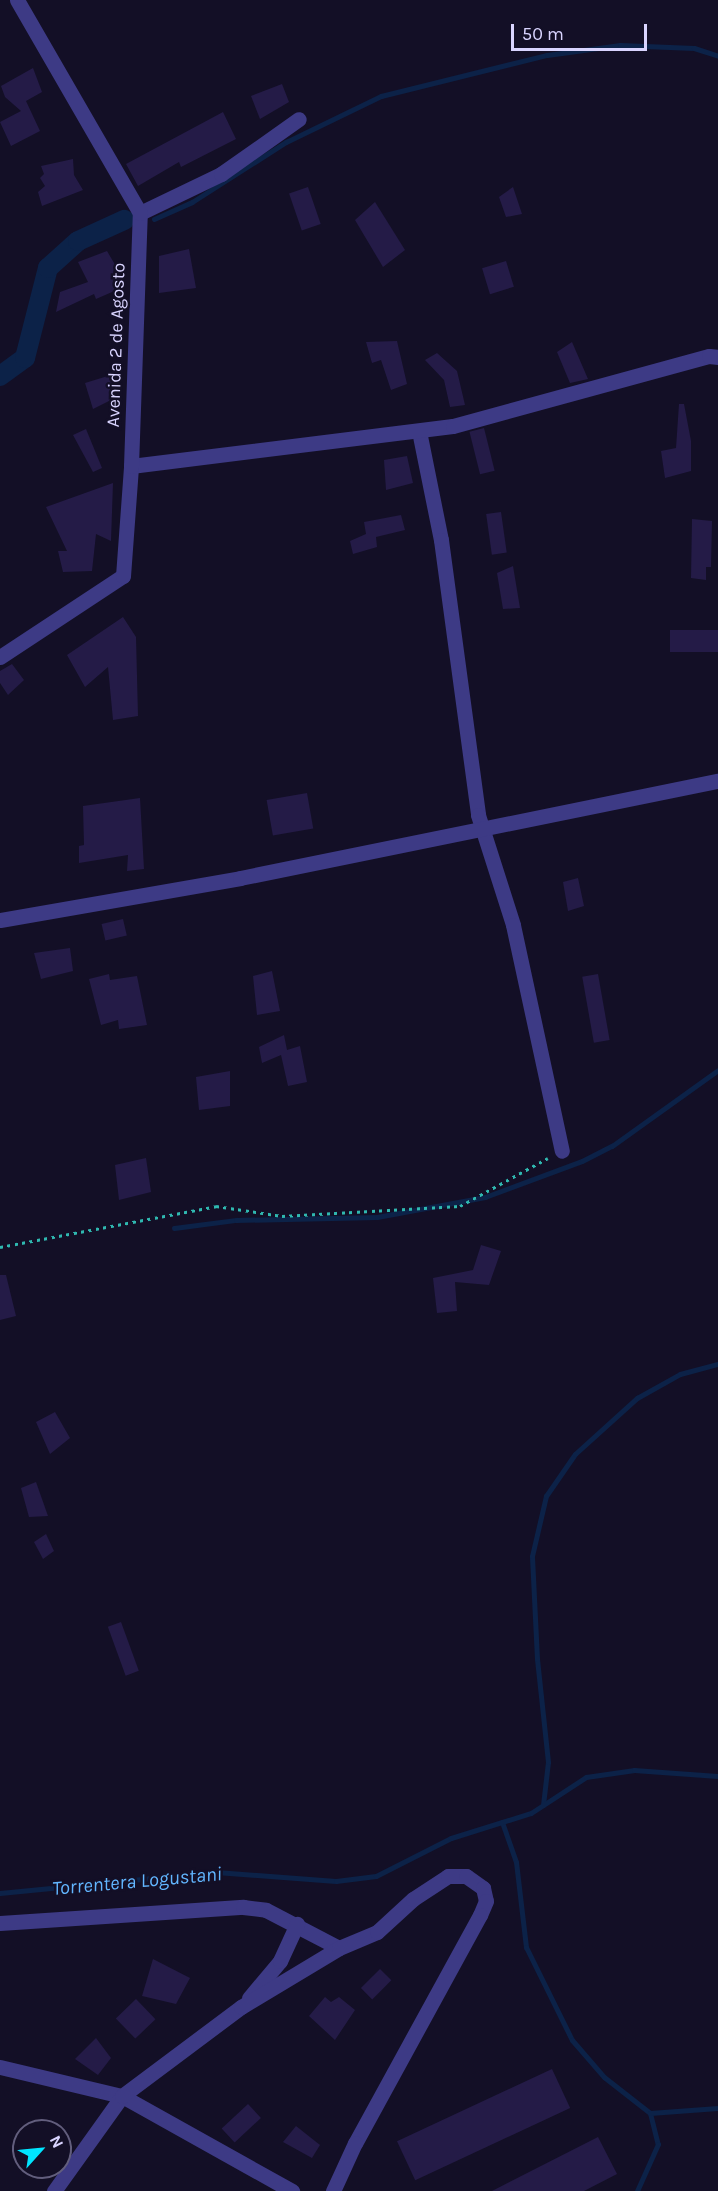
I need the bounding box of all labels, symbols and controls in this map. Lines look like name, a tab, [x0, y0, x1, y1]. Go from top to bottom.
scale bar	[514, 12, 650, 50]
text: 50 m	[522, 23, 564, 45]
street label: Avenida 2 de Agosto	[102, 262, 130, 428]
water label: Torrentera Logustani	[51, 1862, 223, 1900]
north arrow	[12, 2119, 72, 2179]
text: N	[46, 2132, 68, 2151]

